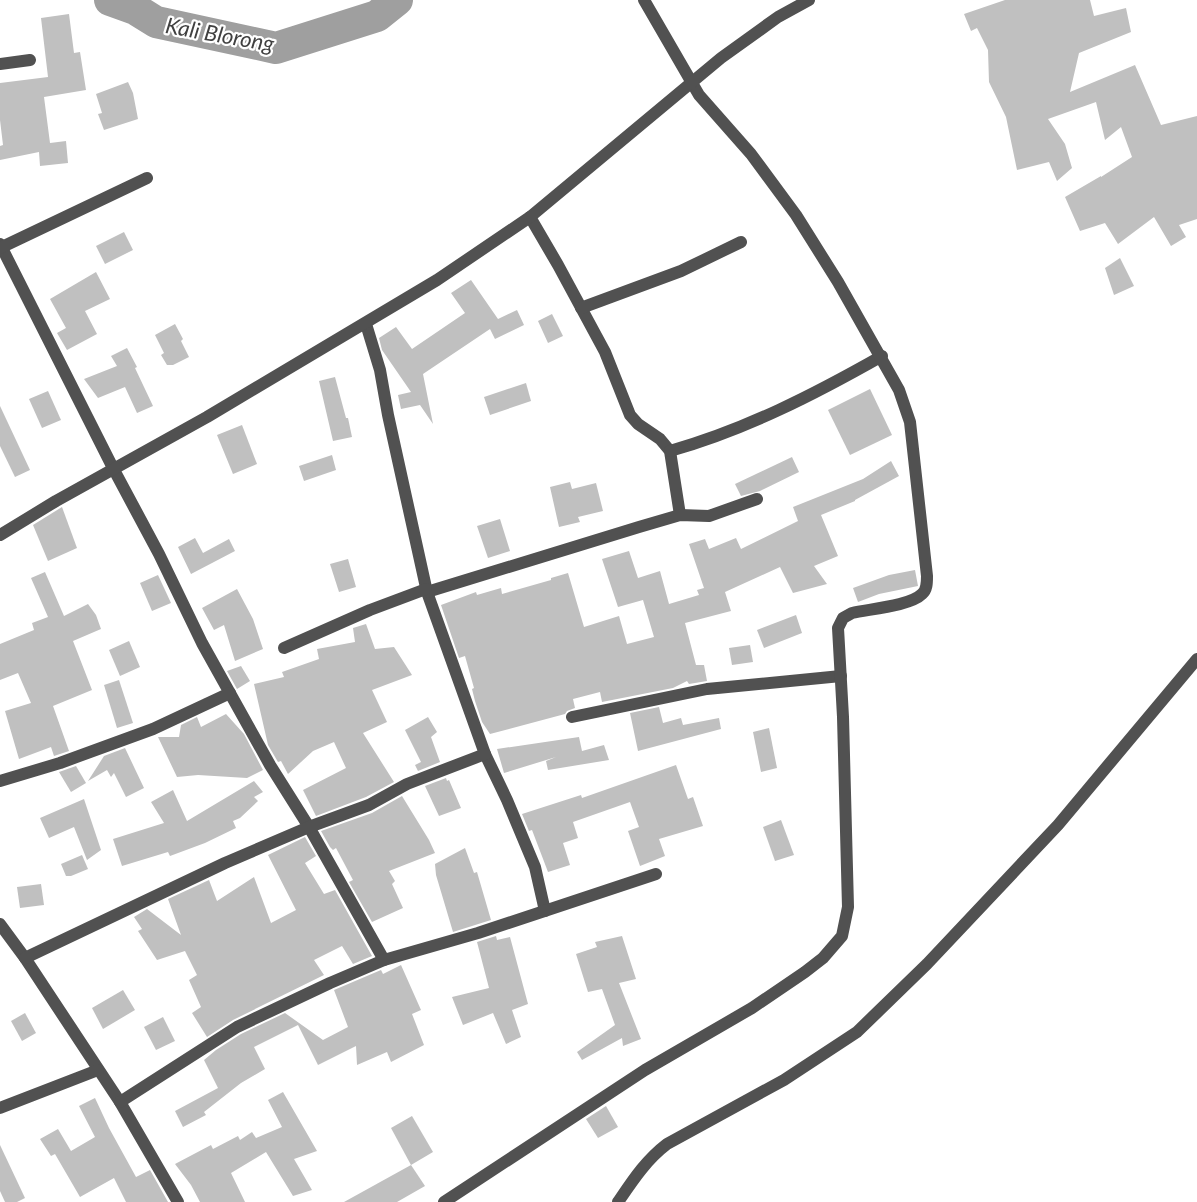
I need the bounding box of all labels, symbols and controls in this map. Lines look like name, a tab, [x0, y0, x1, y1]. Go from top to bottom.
water label: Kali Blorong	[164, 11, 277, 57]

